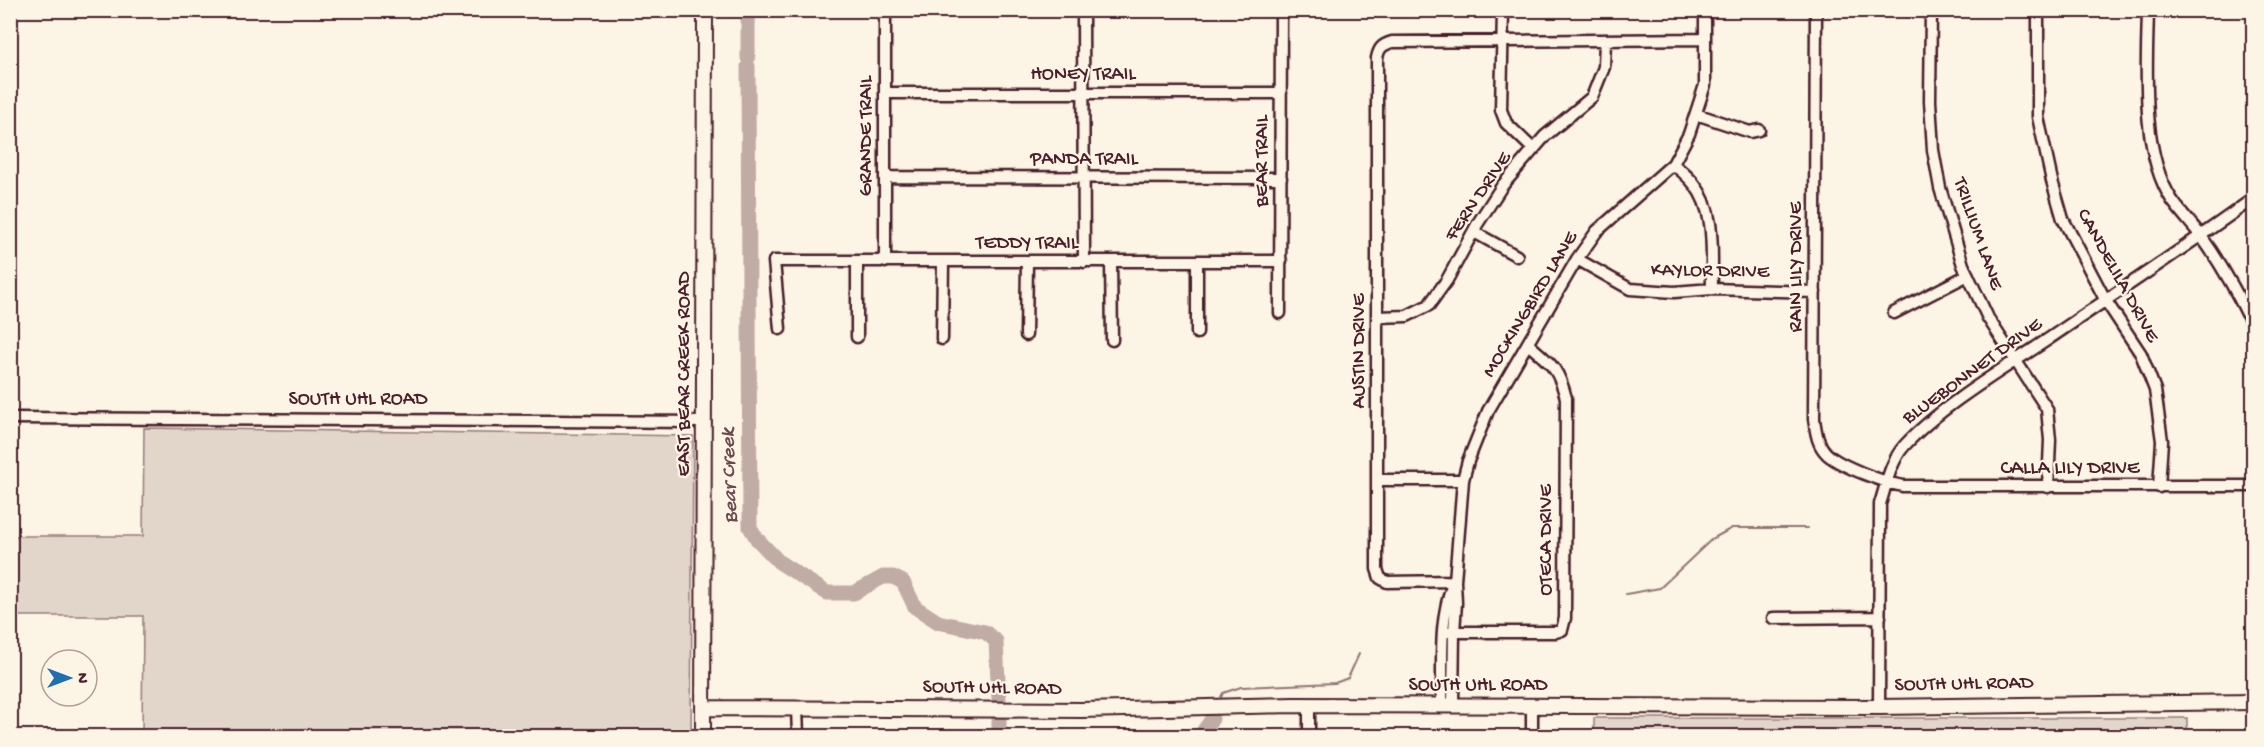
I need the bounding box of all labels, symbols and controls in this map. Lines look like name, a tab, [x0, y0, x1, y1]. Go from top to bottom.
street label: HONEY TRAIL	[1030, 64, 1136, 87]
street label: GRANDE TRAIL	[856, 75, 879, 196]
street label: BEAR TRAIL	[1252, 114, 1275, 208]
street label: FERN DRIVE	[1440, 147, 1518, 247]
street label: PANDA TRAIL	[1029, 149, 1138, 172]
street label: TRILLIUM LANE	[1947, 174, 2007, 295]
street label: RAIN LILY DRIVE	[1786, 200, 1809, 332]
street label: CANDELILA DRIVE	[2071, 205, 2164, 348]
street label: MOCKINGBIRD LANE	[1478, 227, 1584, 382]
street label: TEDDY TRAIL	[975, 233, 1079, 256]
street label: KAYLOR DRIVE	[1651, 259, 1771, 285]
street label: EAST BEAR CREEK ROAD	[674, 271, 697, 477]
street label: AUSTIN DRIVE	[1349, 292, 1372, 408]
street label: BLUEBONNET DRIVE	[1898, 313, 2048, 431]
street label: SOUTH UHL ROAD	[288, 389, 428, 412]
water label: Bear Creek	[717, 425, 745, 524]
street label: CALLA LILY DRIVE	[2000, 458, 2141, 481]
street label: OTECA DRIVE	[1536, 483, 1559, 596]
north arrow	[39, 648, 99, 708]
street label: SOUTH UHL ROAD	[1894, 672, 2035, 698]
text: N	[71, 673, 90, 684]
street label: SOUTH UHL ROAD	[1408, 675, 1548, 698]
street label: SOUTH UHL ROAD	[922, 676, 1063, 702]

